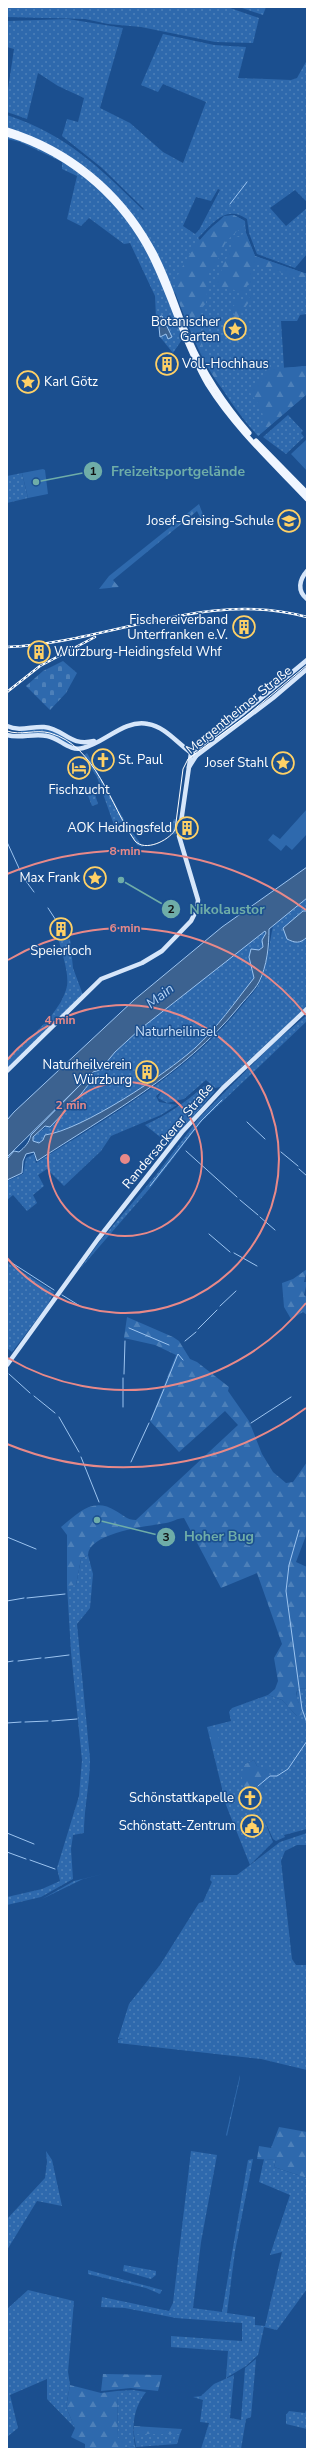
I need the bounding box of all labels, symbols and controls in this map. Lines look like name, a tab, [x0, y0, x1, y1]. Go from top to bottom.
place label: Botanischer Garten	[151, 313, 220, 346]
place icon: Botanischer Garten	[222, 316, 248, 342]
building icon: Voll-Hochhaus	[154, 351, 180, 377]
place label: Voll-Hochhaus	[181, 355, 269, 373]
place icon: Karl Götz	[15, 369, 41, 395]
place label: Karl Götz	[44, 373, 98, 391]
callout: Freizeitsportgelände	[83, 458, 253, 484]
text: Freizeitsportgelände	[111, 462, 245, 481]
text: 1	[89, 463, 97, 479]
school or university icon: Josef-Greising-Schule	[276, 508, 302, 534]
place label: Josef-Greising-Schule	[146, 512, 274, 530]
place label: Fischereiverband Unterfranken e.V.	[127, 611, 228, 644]
building icon: Fischereiverband Unterfranken e.V.	[231, 614, 257, 640]
building icon: Würzburg-Heidingsfeld Whf	[26, 639, 52, 665]
place label: Würzburg-Heidingsfeld Whf	[54, 643, 222, 661]
street label: Mergentheimer Straße	[182, 662, 296, 758]
church icon: St. Paul	[90, 747, 116, 773]
place icon: Josef Stahl	[270, 750, 296, 776]
place label: St. Paul	[118, 751, 163, 769]
place label: Josef Stahl	[204, 754, 268, 772]
hotel icon: Fischzucht	[66, 755, 92, 781]
place label: Fischzucht	[48, 781, 110, 799]
building icon: AOK Heidingsfeld	[174, 815, 200, 841]
place label: AOK Heidingsfeld	[67, 819, 172, 837]
text: 8 min	[109, 843, 141, 859]
place icon: Max Frank	[82, 865, 108, 891]
place label: Max Frank	[19, 869, 80, 887]
callout: Nikolaustor	[161, 896, 272, 922]
text: Nikolaustor	[189, 900, 265, 919]
text: 2	[167, 901, 175, 917]
building icon: Speierloch	[48, 916, 74, 942]
text: 6 min	[109, 920, 141, 936]
place label: Speierloch	[30, 942, 92, 960]
water label: Main	[142, 979, 178, 1013]
text: 4 min	[44, 1012, 76, 1028]
park label: Naturheilinsel	[135, 1023, 217, 1041]
place label: Naturheilverein Würzburg	[43, 1056, 132, 1089]
building icon: Naturheilverein Würzburg	[134, 1059, 160, 1085]
street label: Randersackerer Straße	[118, 1079, 218, 1193]
text: 2 min	[55, 1097, 87, 1113]
centre of rings	[118, 1152, 132, 1166]
callout: Hoher Bug	[156, 1524, 262, 1550]
text: Hoher Bug	[184, 1527, 254, 1546]
text: 3	[162, 1529, 170, 1545]
church icon: Schönstattkapelle	[237, 1785, 263, 1811]
place label: Schönstattkapelle	[129, 1789, 234, 1807]
public building icon: Schönstatt-Zentrum	[239, 1813, 265, 1839]
place label: Schönstatt-Zentrum	[119, 1817, 236, 1835]

